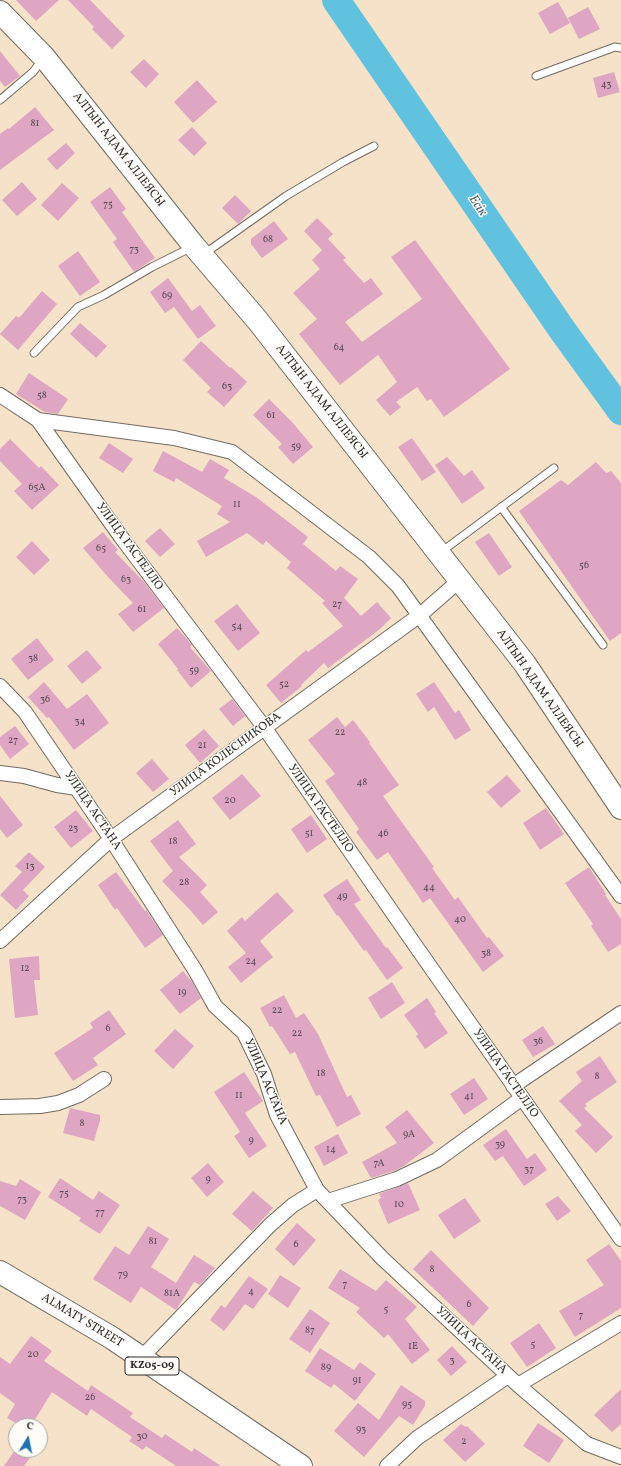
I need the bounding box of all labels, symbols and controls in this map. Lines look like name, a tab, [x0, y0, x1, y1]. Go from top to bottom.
house number: 43	[601, 79, 611, 91]
street label: АЛТЫН АДАМ АЛЛЕЯСЫ	[69, 90, 167, 210]
house number: 81	[31, 118, 39, 130]
water label: Есік	[464, 193, 490, 219]
house number: 75	[103, 199, 113, 211]
house number: 68	[263, 234, 273, 246]
house number: 73	[129, 244, 139, 256]
house number: 69	[162, 290, 172, 302]
street label: АЛТЫН АДАМ АЛЛЕЯСЫ	[272, 342, 370, 462]
house number: 64	[334, 342, 344, 354]
house number: 63	[222, 381, 232, 393]
house number: 58	[37, 390, 47, 402]
house number: 61	[267, 410, 275, 422]
house number: 59	[291, 441, 301, 453]
house number: 65А	[29, 482, 45, 494]
house number: 11	[233, 499, 241, 511]
street label: УЛИЦА ГАСТЕЛЛО	[92, 500, 166, 594]
house number: 65	[96, 543, 106, 555]
house number: 56	[579, 560, 589, 572]
house number: 63	[121, 574, 131, 586]
house number: 27	[332, 599, 342, 611]
house number: 61	[138, 604, 146, 616]
house number: 54	[232, 621, 242, 633]
street label: АЛТЫН АДАМ АЛЛЕЯСЫ	[493, 627, 585, 751]
house number: 38	[28, 653, 38, 665]
house number: 59	[189, 665, 199, 677]
house number: 52	[279, 679, 289, 691]
house number: 36	[40, 694, 50, 706]
street label: УЛИЦА КОЛЕСНИКОВА	[168, 710, 284, 800]
house number: 34	[74, 716, 86, 728]
house number: 22	[335, 727, 345, 739]
house number: 27	[8, 735, 18, 747]
house number: 21	[197, 740, 207, 752]
street label: УЛИЦА ГАСТЕЛЛО	[284, 762, 356, 856]
street label: УЛИЦА АСТАНА	[60, 769, 124, 853]
house number: 48	[357, 777, 367, 789]
house number: 20	[224, 795, 236, 807]
house number: 23	[68, 823, 78, 835]
house number: 51	[305, 828, 313, 840]
house number: 46	[378, 828, 388, 840]
house number: 18	[169, 836, 177, 848]
house number: 13	[25, 861, 35, 873]
house number: 28	[179, 877, 189, 889]
house number: 44	[423, 882, 435, 894]
house number: 49	[337, 891, 347, 903]
house number: 40	[454, 914, 466, 926]
house number: 38	[481, 948, 491, 960]
house number: 24	[245, 956, 257, 968]
house number: 12	[20, 963, 30, 975]
house number: 19	[177, 987, 187, 999]
house number: 22	[272, 1005, 282, 1017]
house number: 6	[105, 1023, 111, 1035]
street label: УЛИЦА ГАСТЕЛЛО	[469, 1027, 541, 1121]
house number: 22	[292, 1028, 302, 1040]
house number: 36	[533, 1036, 543, 1048]
street label: УЛИЦА АСТАНА	[240, 1037, 290, 1127]
house number: 18	[317, 1068, 325, 1080]
house number: 8	[594, 1071, 600, 1083]
house number: 11	[235, 1090, 243, 1102]
house number: 41	[464, 1091, 474, 1103]
house number: 8	[79, 1118, 85, 1130]
house number: 9А	[403, 1129, 415, 1141]
house number: 9	[248, 1135, 254, 1147]
house number: 39	[495, 1139, 505, 1151]
house number: 14	[326, 1144, 336, 1156]
house number: 7А	[374, 1158, 384, 1170]
house number: 37	[524, 1164, 534, 1176]
house number: 9	[205, 1174, 211, 1186]
house number: 75	[59, 1188, 69, 1200]
house number: 73	[17, 1194, 27, 1206]
house number: 10	[394, 1199, 404, 1211]
house number: 77	[95, 1207, 105, 1219]
house number: 81	[149, 1236, 157, 1248]
house number: 6	[293, 1239, 299, 1251]
house number: 8	[429, 1264, 435, 1276]
house number: 79	[118, 1269, 128, 1281]
house number: 7	[343, 1279, 347, 1291]
house number: 4	[248, 1286, 254, 1298]
house number: 81А	[164, 1288, 180, 1300]
street label: ALMATY STREET	[38, 1291, 126, 1351]
house number: 6	[466, 1299, 472, 1311]
house number: 5	[384, 1304, 388, 1316]
street label: УЛИЦА АСТАНА	[432, 1304, 510, 1378]
house number: 7	[579, 1310, 583, 1322]
house number: 87	[305, 1325, 315, 1337]
house number: 5	[531, 1339, 535, 1351]
house number: 1Е	[408, 1341, 418, 1353]
house number: 20	[27, 1349, 39, 1361]
house number: 3	[449, 1355, 455, 1367]
road number: KZ05-09	[125, 1357, 179, 1375]
house number: 89	[321, 1362, 331, 1374]
house number: 91	[352, 1375, 362, 1387]
house number: 26	[85, 1392, 95, 1404]
house number: 95	[402, 1399, 412, 1411]
north arrow	[8, 1418, 48, 1458]
text: С	[25, 1419, 35, 1435]
house number: 93	[356, 1424, 366, 1436]
house number: 30	[137, 1431, 147, 1443]
house number: 2	[461, 1436, 467, 1448]

